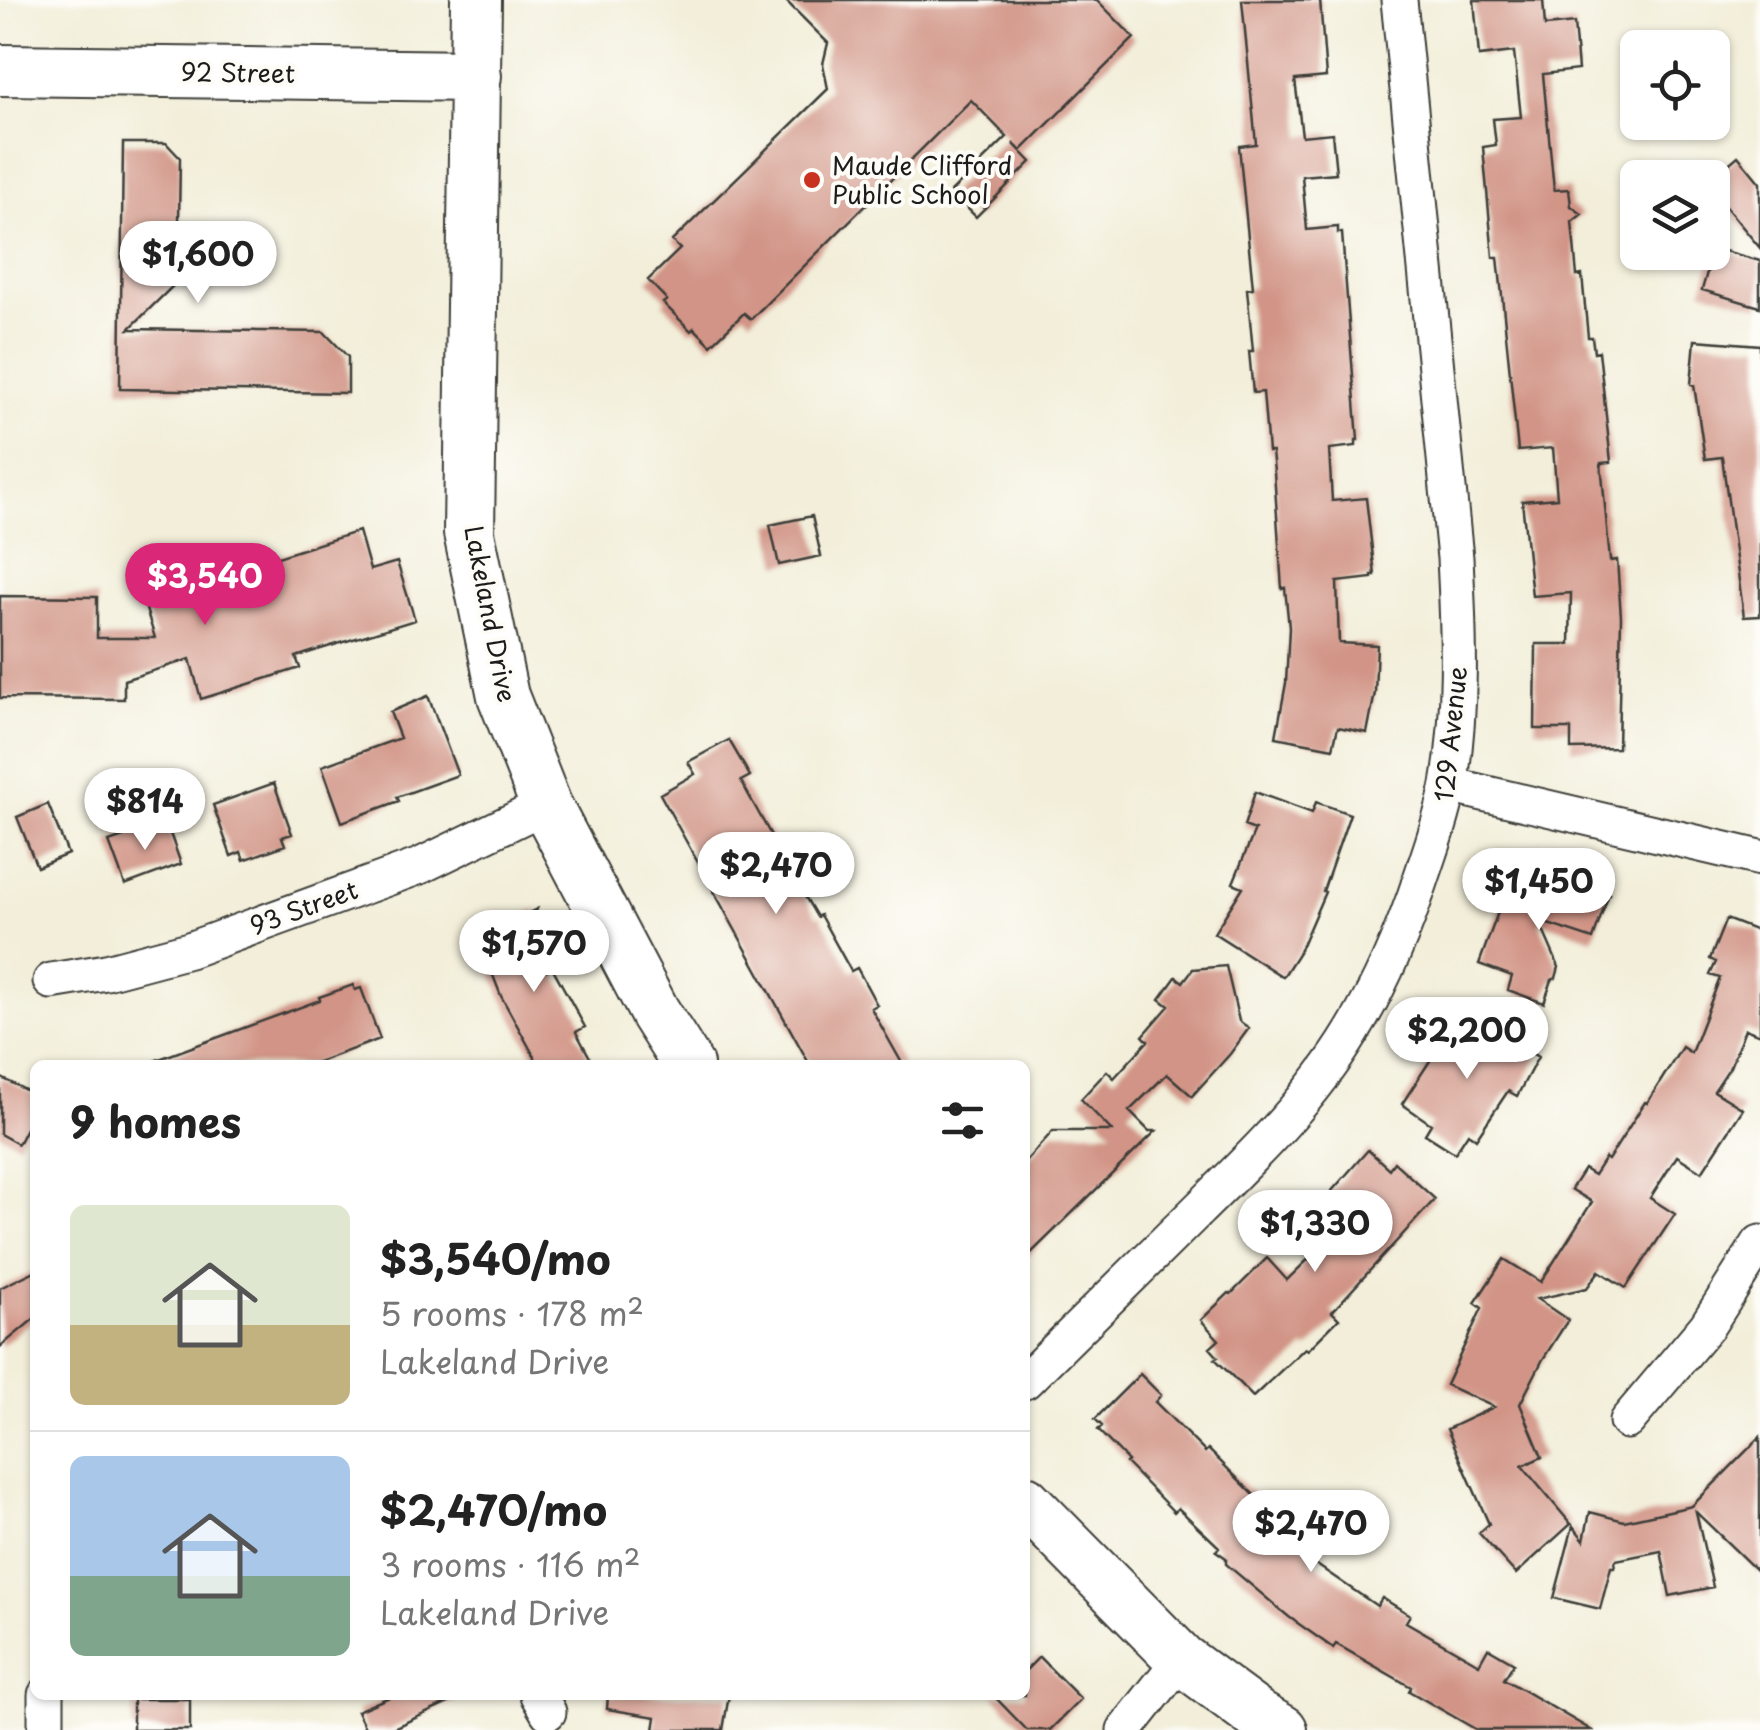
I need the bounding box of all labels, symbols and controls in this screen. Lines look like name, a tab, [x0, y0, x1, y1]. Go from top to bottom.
map controls	[1620, 30, 1730, 270]
button: locate	[1620, 30, 1730, 140]
street label: 92 Street	[181, 52, 295, 92]
place label: Maude Clifford Public School	[832, 146, 1012, 213]
button: layers	[1620, 160, 1730, 270]
marker: Maude Clifford Public School	[801, 169, 823, 191]
pin: $1,600	[117, 221, 279, 306]
text: $1,600	[142, 229, 254, 277]
street label: Lakeland Drive	[455, 522, 527, 705]
pin: $3,540	[124, 543, 286, 628]
text: $3,540	[147, 551, 263, 599]
street label: 129 Avenue	[1424, 664, 1476, 803]
pin: $814	[86, 768, 204, 853]
text: $814	[106, 776, 184, 824]
pin: $2,470	[695, 832, 857, 917]
text: $2,470	[720, 840, 832, 888]
pin: $1,450	[1458, 848, 1620, 933]
text: $1,450	[1484, 856, 1594, 904]
street label: 93 Street	[244, 870, 363, 944]
pin: $1,570	[453, 910, 615, 995]
text: $1,570	[481, 918, 587, 966]
pin: $2,200	[1386, 997, 1548, 1082]
text: $2,200	[1407, 1005, 1527, 1053]
text: 9 homes	[70, 1089, 241, 1152]
icon: filters	[935, 1093, 990, 1148]
pin: $1,330	[1234, 1190, 1396, 1275]
text: $1,330	[1260, 1198, 1370, 1246]
text: $3,540/mo	[380, 1226, 611, 1289]
icon: home	[150, 1245, 270, 1365]
text: 5 rooms · 178 m²	[380, 1289, 644, 1337]
text: Lakeland Drive	[380, 1337, 609, 1385]
text: $2,470/mo	[380, 1477, 607, 1540]
pin: $2,470	[1230, 1490, 1392, 1575]
icon: home	[150, 1496, 270, 1616]
text: $2,470	[1255, 1498, 1367, 1546]
text: 3 rooms · 116 m²	[380, 1540, 641, 1588]
text: Lakeland Drive	[380, 1588, 609, 1636]

